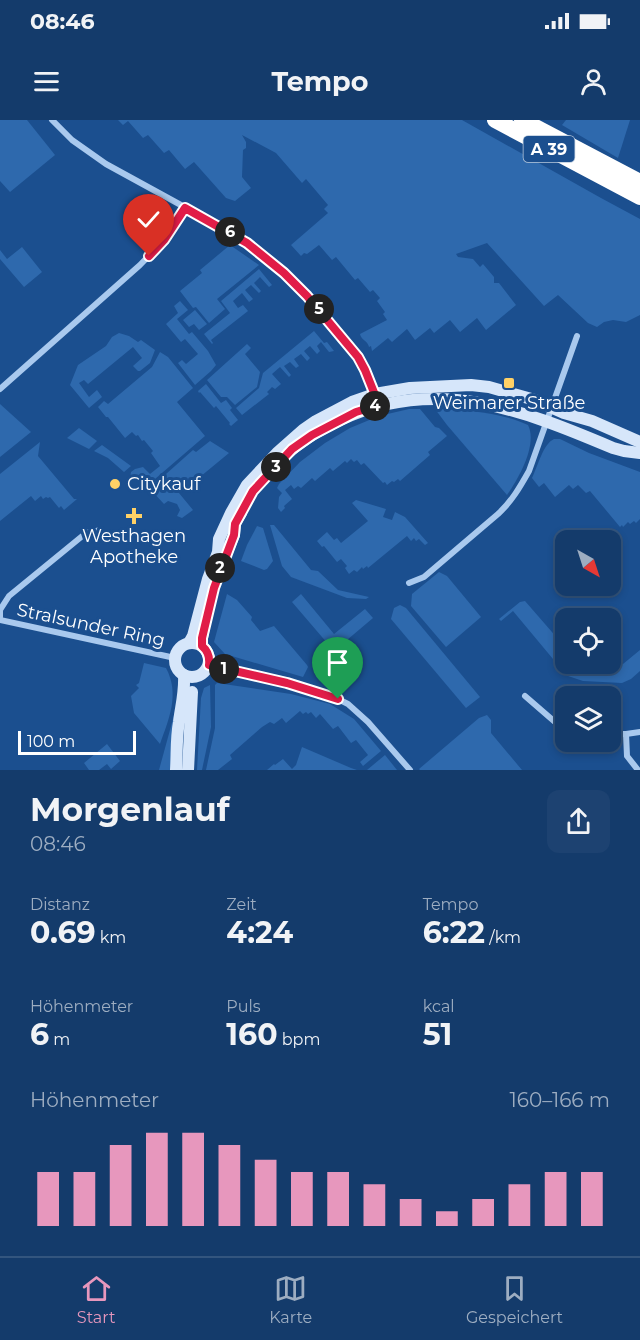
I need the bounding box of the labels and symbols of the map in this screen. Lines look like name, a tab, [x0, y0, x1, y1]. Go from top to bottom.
road number: A 39	[524, 136, 574, 162]
pin	[123, 194, 174, 256]
pin: 6	[215, 217, 245, 247]
pin: 5	[304, 294, 334, 324]
marker: Weimarer Straße	[502, 376, 516, 390]
pin: 4	[360, 391, 390, 421]
place label: Weimarer Straße	[433, 392, 585, 414]
pin: 3	[261, 452, 291, 482]
place label: Citykauf	[127, 473, 201, 495]
marker: Citykauf	[108, 477, 122, 491]
marker: Westhagen Apotheke	[127, 509, 141, 523]
place label: Westhagen Apotheke	[82, 525, 186, 568]
north arrow	[555, 530, 621, 596]
pin: 2	[205, 553, 235, 583]
street label: Stralsunder Ring	[15, 599, 167, 651]
pin	[312, 637, 363, 699]
pin: 1	[209, 654, 239, 684]
scale bar	[18, 728, 136, 756]

